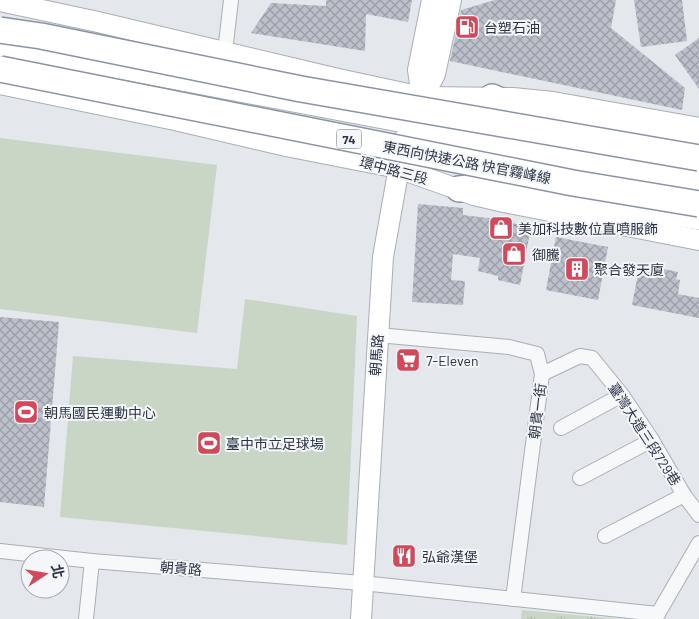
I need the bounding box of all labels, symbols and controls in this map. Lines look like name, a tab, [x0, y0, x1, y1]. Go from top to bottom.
fuel station icon: 台塑石油	[454, 14, 480, 40]
place label: 台塑石油	[484, 19, 540, 36]
road number: 74	[336, 130, 362, 148]
street label: 東西向快速公路 快官霧峰線	[382, 137, 552, 187]
street label: 環中路三段	[358, 153, 430, 187]
shop icon: 美加科技數位直噴服飾	[488, 215, 514, 241]
place label: 美加科技數位直噴服飾	[518, 220, 658, 237]
shop icon: 御騰	[501, 241, 527, 267]
place label: 御騰	[532, 246, 560, 263]
building icon: 聚合發天廈	[564, 256, 590, 282]
place label: 聚合發天廈	[594, 261, 664, 278]
street label: 朝馬路	[366, 333, 386, 377]
supermarket icon: 7-Eleven	[395, 347, 421, 373]
place label: 7-Eleven	[426, 352, 479, 369]
street label: 臺灣大道三段729巷	[605, 379, 685, 489]
street label: 朝貴一街	[525, 382, 549, 440]
sports icon: 朝馬國民運動中心	[13, 399, 39, 425]
place label: 朝馬國民運動中心	[44, 404, 156, 421]
sports icon: 臺中市立足球場	[196, 430, 222, 456]
place label: 臺中市立足球場	[226, 435, 324, 452]
restaurant icon: 弘爺漢堡	[391, 543, 417, 569]
place label: 弘爺漢堡	[422, 548, 478, 565]
north arrow	[20, 549, 70, 599]
street label: 朝貴路	[159, 558, 203, 578]
text: 北	[48, 563, 68, 580]

